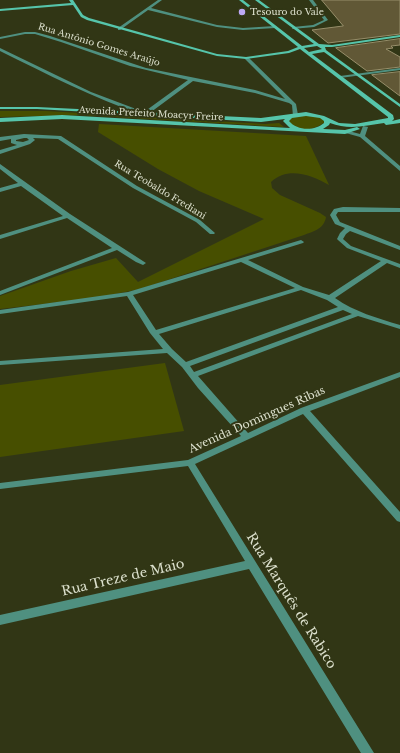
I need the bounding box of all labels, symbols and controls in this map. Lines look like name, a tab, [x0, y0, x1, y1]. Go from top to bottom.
marker: Tesouro do Vale	[237, 7, 247, 17]
place label: Tesouro do Vale	[250, 7, 324, 17]
street label: Rua Antônio Gomes Araújo	[37, 21, 161, 69]
street label: Avenida Prefeito Moacyr Freire	[78, 105, 224, 123]
street label: Rua Teobaldo Frediani	[112, 158, 208, 222]
street label: Avenida Domingues Ribas	[187, 384, 327, 456]
street label: Rua Marquês de Rabico	[243, 530, 339, 672]
street label: Rua Treze de Maio	[60, 556, 186, 600]

